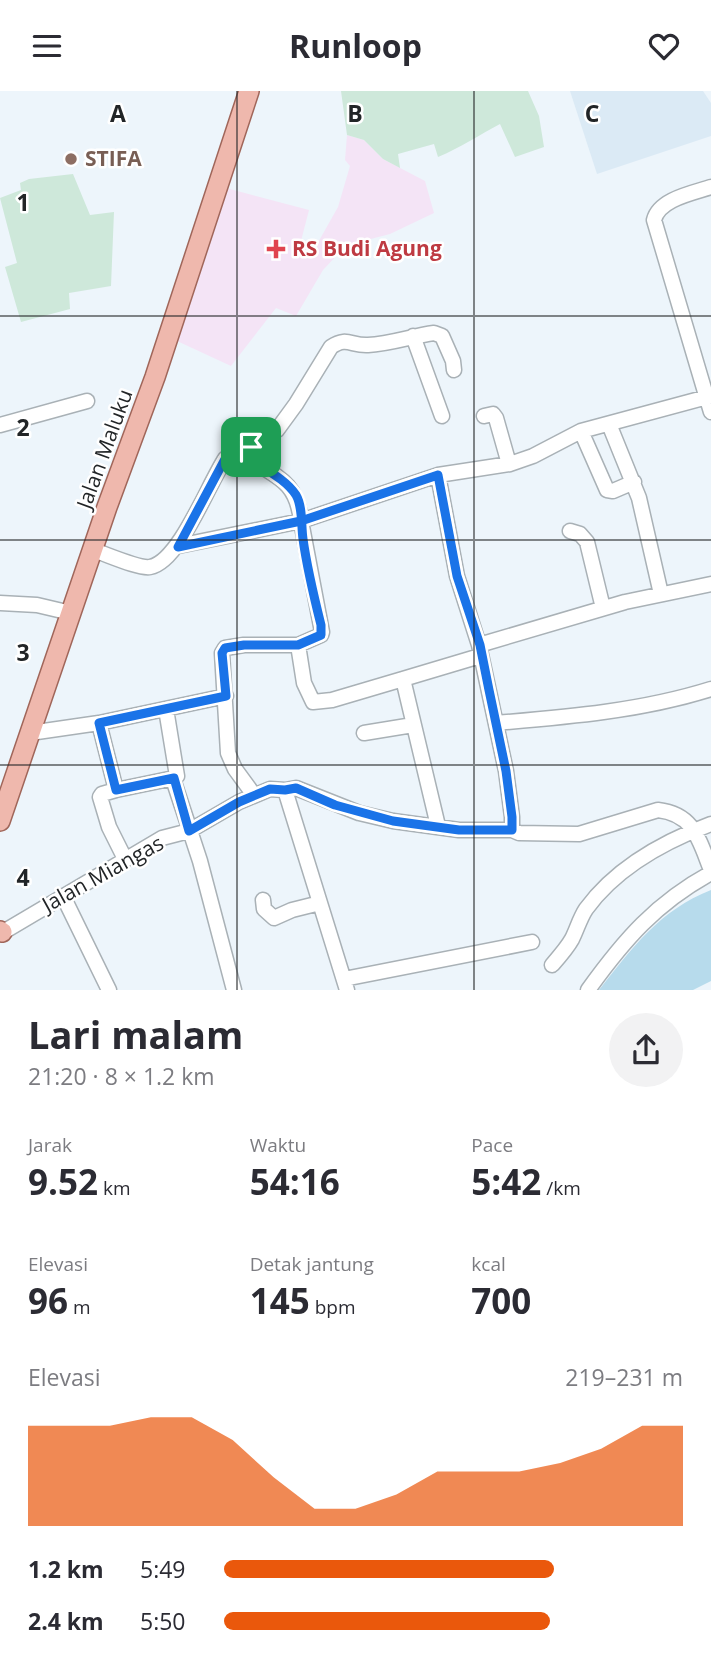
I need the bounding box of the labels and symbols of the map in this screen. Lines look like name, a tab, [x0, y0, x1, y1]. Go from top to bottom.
text: A	[110, 97, 126, 129]
text: B	[347, 97, 363, 129]
text: C	[585, 97, 599, 129]
place label: STIFA	[85, 144, 142, 172]
marker: STIFA	[63, 151, 79, 167]
text: 1	[16, 186, 30, 218]
place label: RS Budi Agung	[292, 234, 442, 262]
marker: RS Budi Agung	[266, 239, 286, 259]
street label: Jalan Maluku	[69, 385, 139, 514]
text: 2	[16, 411, 30, 443]
pin	[221, 417, 281, 477]
text: 3	[16, 636, 30, 668]
street label: Jalan Miangas	[35, 828, 168, 919]
text: 4	[16, 861, 30, 893]

